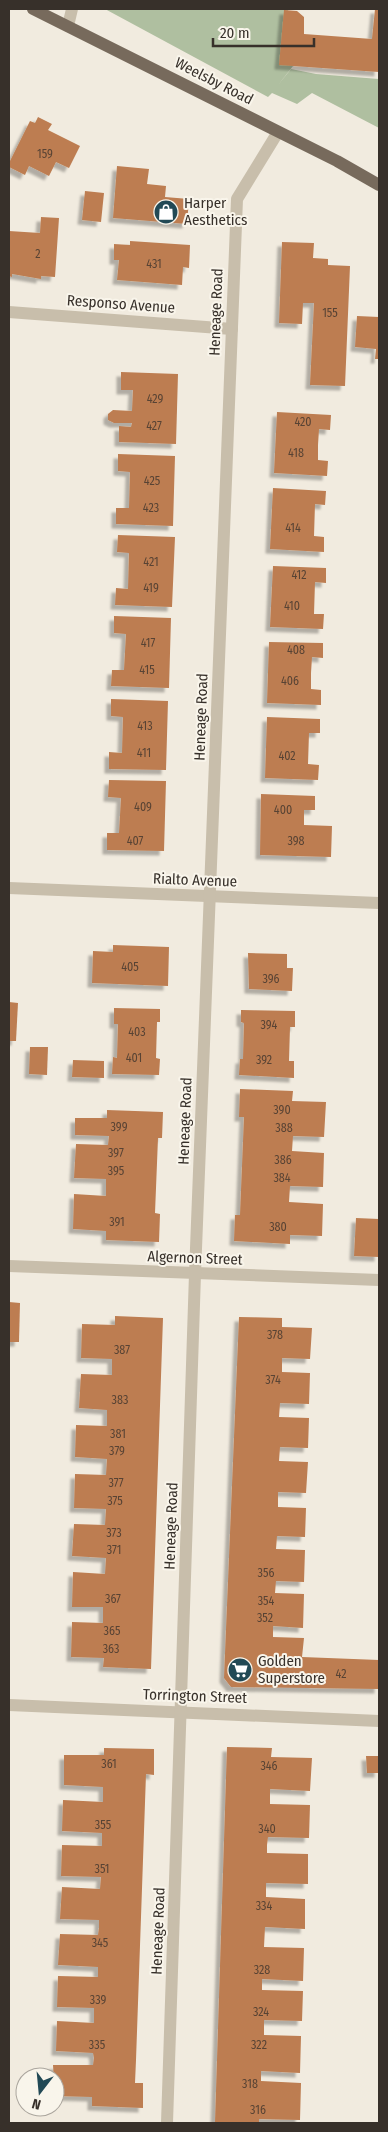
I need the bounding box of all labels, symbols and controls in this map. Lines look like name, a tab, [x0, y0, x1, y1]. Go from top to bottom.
scale bar	[213, 15, 314, 47]
text: 20 m	[220, 24, 250, 42]
street label: Weelsby Road	[172, 54, 256, 108]
house number: 159	[37, 147, 53, 161]
place label: Harper Aesthetics	[184, 194, 247, 229]
shop icon: Harper Aesthetics	[153, 199, 179, 225]
house number: 2	[35, 247, 41, 261]
house number: 431	[146, 257, 162, 271]
street label: Heneage Road	[205, 268, 227, 356]
street label: Responso Avenue	[66, 291, 176, 317]
house number: 155	[322, 306, 338, 320]
house number: 429	[147, 392, 164, 406]
house number: 420	[294, 415, 312, 429]
house number: 427	[146, 419, 162, 433]
house number: 418	[288, 446, 304, 460]
house number: 425	[144, 474, 161, 488]
house number: 423	[143, 501, 159, 515]
house number: 414	[285, 521, 301, 535]
house number: 421	[143, 555, 159, 569]
house number: 412	[291, 568, 307, 582]
house number: 419	[143, 581, 159, 595]
house number: 410	[284, 599, 300, 613]
house number: 417	[141, 636, 155, 650]
house number: 408	[287, 643, 305, 657]
house number: 415	[139, 663, 155, 677]
street label: Heneage Road	[190, 673, 212, 761]
house number: 406	[281, 674, 299, 688]
house number: 413	[137, 719, 153, 733]
house number: 411	[137, 746, 151, 760]
house number: 402	[278, 749, 296, 763]
house number: 409	[134, 800, 152, 814]
house number: 400	[274, 803, 292, 817]
house number: 407	[127, 834, 143, 848]
house number: 398	[287, 834, 305, 848]
street label: Rialto Avenue	[153, 870, 237, 890]
house number: 405	[121, 960, 139, 974]
house number: 396	[262, 972, 280, 986]
house number: 394	[261, 1018, 278, 1032]
house number: 403	[128, 1025, 146, 1039]
house number: 401	[126, 1051, 142, 1065]
house number: 392	[256, 1053, 272, 1067]
street label: Heneage Road	[174, 1077, 196, 1165]
house number: 390	[273, 1103, 291, 1117]
house number: 399	[111, 1120, 128, 1134]
house number: 388	[275, 1121, 293, 1135]
house number: 397	[108, 1146, 124, 1160]
house number: 386	[274, 1153, 292, 1167]
house number: 395	[108, 1164, 125, 1178]
house number: 384	[273, 1171, 291, 1185]
house number: 391	[109, 1215, 125, 1229]
house number: 380	[269, 1220, 287, 1234]
street label: Algernon Street	[147, 1247, 243, 1269]
house number: 378	[267, 1328, 283, 1342]
house number: 387	[114, 1343, 130, 1357]
house number: 374	[265, 1373, 281, 1387]
house number: 383	[112, 1393, 128, 1407]
house number: 381	[110, 1427, 126, 1441]
house number: 379	[109, 1444, 125, 1458]
house number: 377	[108, 1476, 124, 1490]
street label: Heneage Road	[160, 1482, 182, 1570]
house number: 375	[107, 1494, 123, 1508]
house number: 373	[106, 1526, 122, 1540]
house number: 371	[107, 1543, 121, 1557]
house number: 356	[258, 1566, 274, 1580]
house number: 367	[105, 1592, 121, 1606]
house number: 354	[258, 1594, 275, 1608]
house number: 352	[257, 1611, 273, 1625]
house number: 365	[104, 1624, 121, 1638]
house number: 363	[103, 1642, 119, 1656]
place label: Golden Superstore	[258, 1652, 325, 1687]
supermarket icon: Golden Superstore	[227, 1657, 253, 1683]
house number: 42	[336, 1667, 346, 1681]
street label: Torrington Street	[143, 1685, 247, 1707]
house number: 361	[101, 1757, 117, 1771]
house number: 346	[260, 1759, 278, 1773]
house number: 355	[95, 1818, 112, 1832]
house number: 340	[258, 1822, 276, 1836]
house number: 351	[94, 1862, 110, 1876]
street label: Heneage Road	[147, 1887, 169, 1975]
house number: 334	[256, 1899, 272, 1913]
house number: 345	[92, 1936, 109, 1950]
house number: 328	[254, 1963, 270, 1977]
house number: 339	[90, 1993, 106, 2007]
house number: 324	[253, 2005, 269, 2019]
house number: 335	[89, 2038, 106, 2052]
house number: 322	[251, 2038, 267, 2052]
north arrow	[15, 2067, 65, 2117]
house number: 318	[242, 2077, 258, 2091]
text: N	[30, 2095, 43, 2113]
house number: 316	[250, 2103, 266, 2117]

